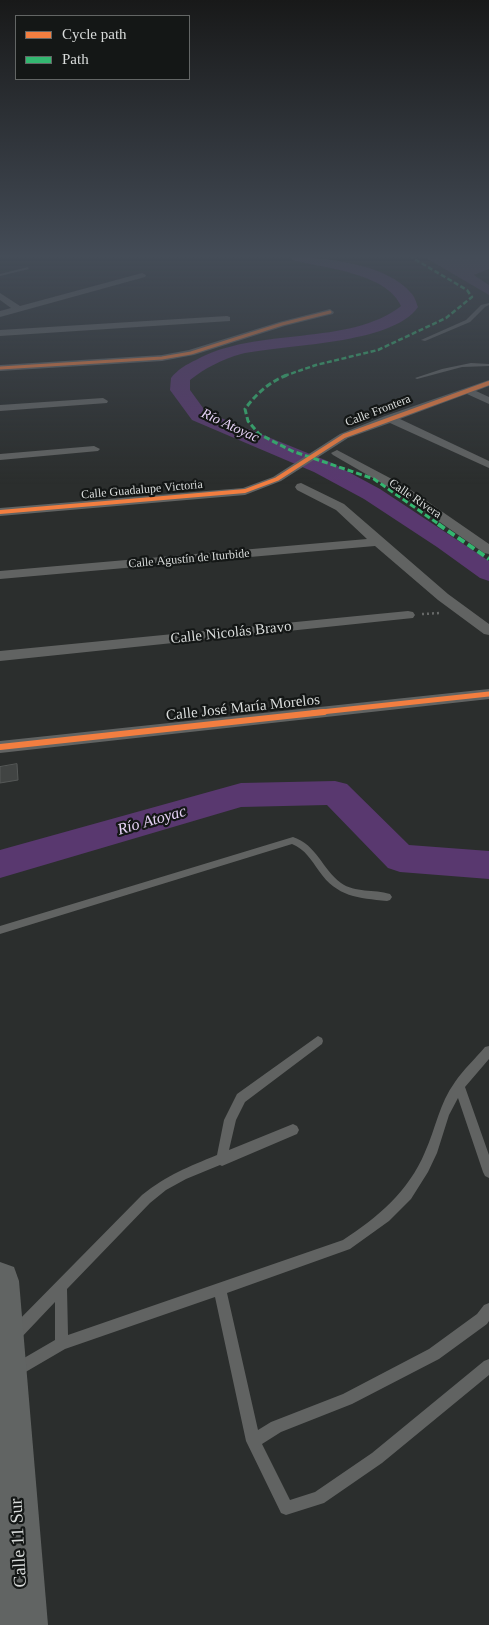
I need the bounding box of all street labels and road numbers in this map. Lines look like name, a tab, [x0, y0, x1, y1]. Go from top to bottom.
street label: Calle Frontera	[343, 392, 413, 430]
street label: Calle Rivera	[386, 476, 444, 522]
street label: Calle Guadalupe Victoria	[81, 478, 203, 502]
street label: Calle Agustín de Iturbide	[128, 547, 250, 571]
street label: Calle Nicolás Bravo	[170, 618, 292, 648]
street label: Calle José María Morelos	[165, 691, 321, 725]
street label: Calle 11 Sur	[6, 1498, 32, 1588]

